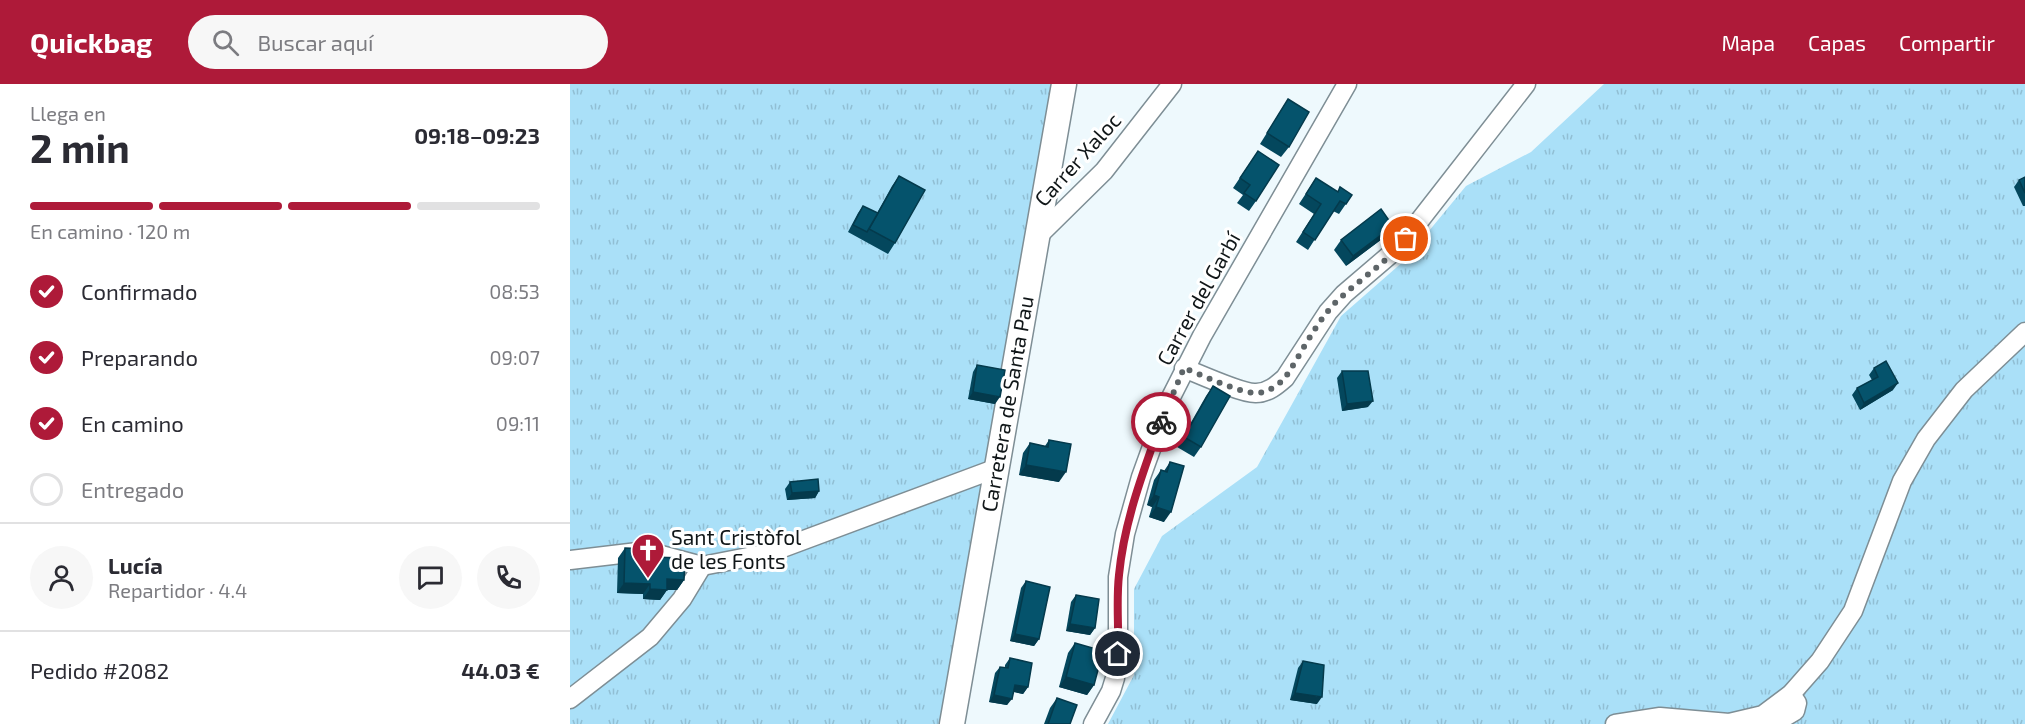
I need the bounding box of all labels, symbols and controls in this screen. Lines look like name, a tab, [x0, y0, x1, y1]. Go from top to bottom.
search box	[188, 15, 608, 69]
text: Quickbag	[30, 25, 152, 59]
icon: search	[209, 26, 242, 59]
text: Buscar aquí	[257, 29, 373, 55]
text: Mapa	[1721, 30, 1775, 55]
text: Capas	[1808, 30, 1866, 55]
text: Compartir	[1899, 30, 1995, 55]
text: Llega en	[30, 101, 106, 125]
street label: Carrer Xaloc	[1029, 107, 1125, 211]
text: 09:18–09:23	[414, 122, 540, 148]
text: 2 min	[30, 124, 130, 171]
pin	[1380, 213, 1431, 264]
text: En camino · 120 m	[30, 219, 190, 243]
icon: bag	[1389, 222, 1422, 255]
street label: Carrer del Garbí	[1151, 227, 1245, 369]
icon: check	[30, 275, 63, 308]
text: Confirmado	[81, 278, 197, 304]
text: 08:53	[489, 279, 540, 303]
street label: Carretera de Santa Pau	[975, 294, 1038, 514]
icon: check	[30, 341, 63, 374]
text: Preparando	[81, 344, 198, 370]
text: 09:07	[489, 345, 540, 369]
courier	[1131, 392, 1191, 452]
icon: bike	[1145, 406, 1178, 439]
icon: check	[30, 407, 63, 440]
text: En camino	[81, 410, 184, 436]
text: 09:11	[496, 411, 540, 435]
text: Entregado	[81, 476, 184, 502]
place label: Sant Cristòfol de les Fonts	[671, 524, 802, 573]
church icon: Sant Cristòfol de les Fonts	[630, 532, 666, 579]
button: person	[30, 546, 93, 609]
button: chat	[399, 546, 462, 609]
button: phone	[477, 546, 540, 609]
text: Lucía	[108, 552, 163, 578]
text: Repartidor · 4.4	[108, 578, 247, 602]
pin	[1092, 628, 1143, 679]
icon: home	[1101, 637, 1134, 670]
text: Pedido #2082	[30, 657, 169, 683]
text: 44.03 €	[461, 657, 540, 683]

